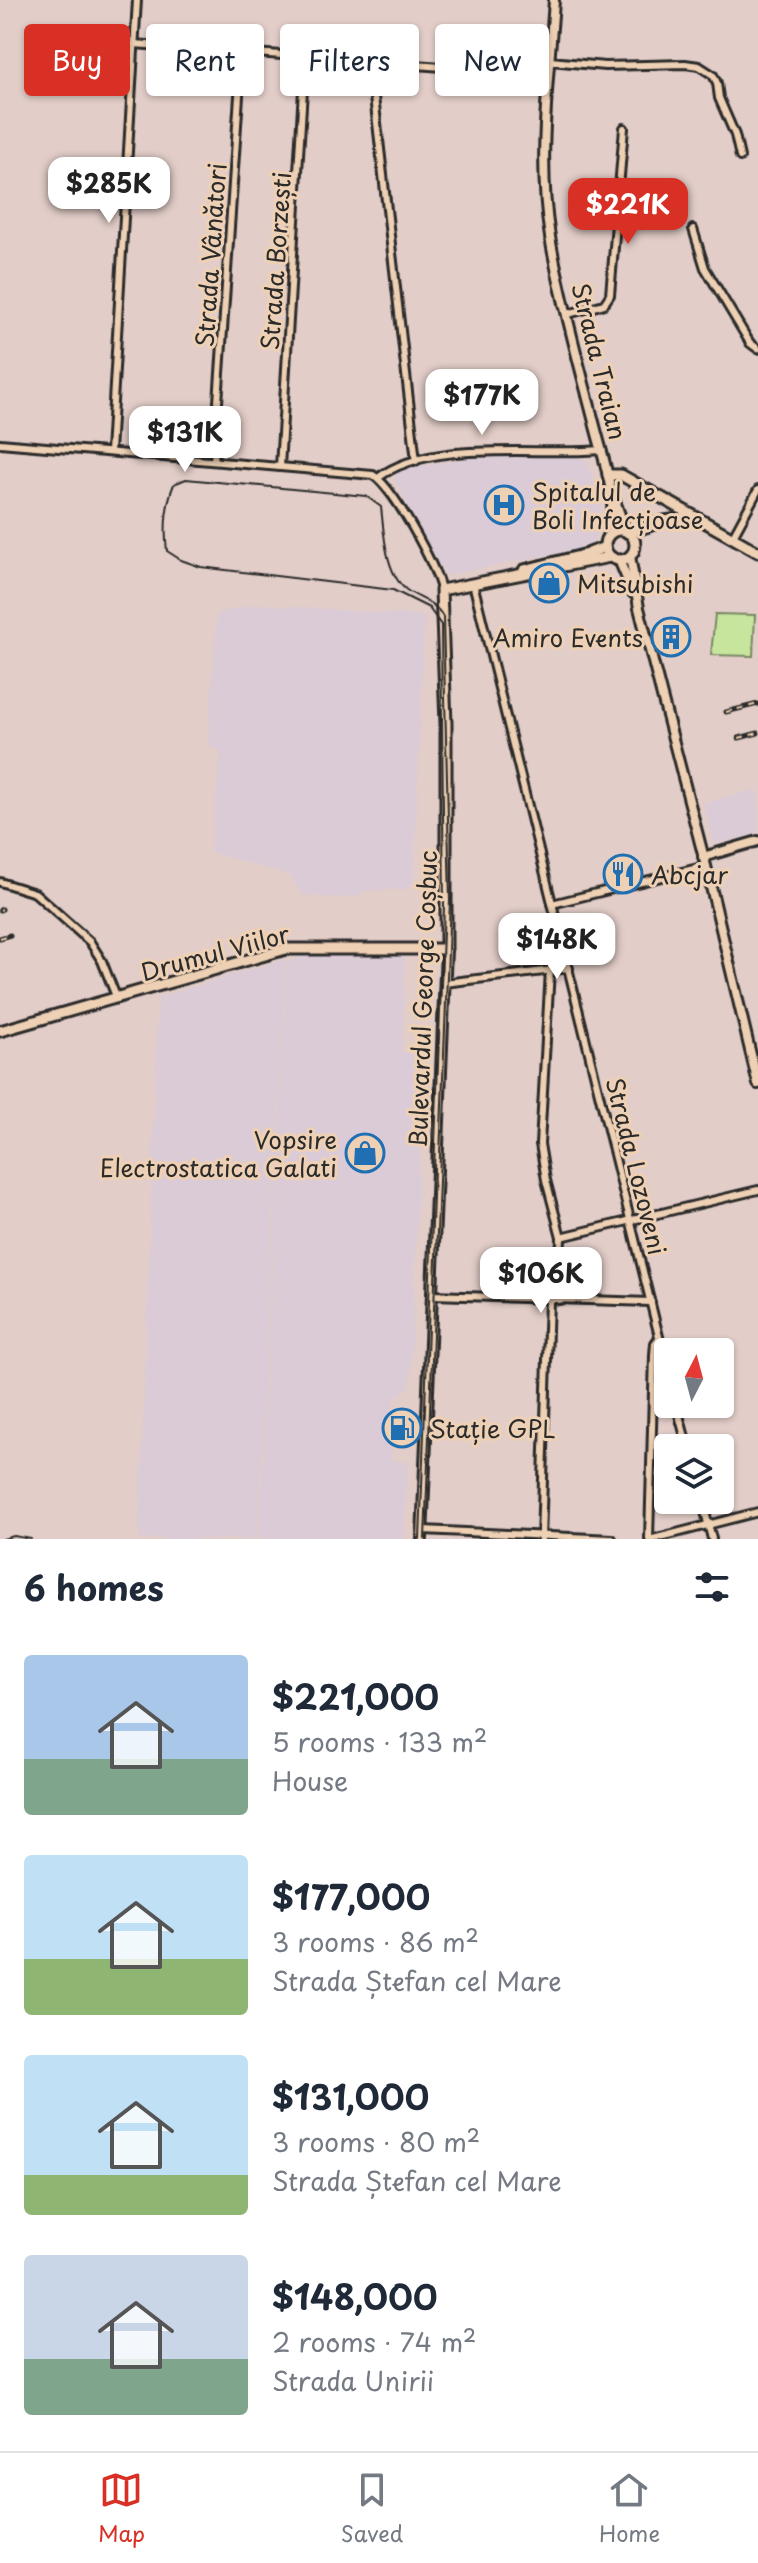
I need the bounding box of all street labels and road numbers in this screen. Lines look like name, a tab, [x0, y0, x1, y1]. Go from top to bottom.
street label: Strada Vânători	[186, 162, 234, 348]
street label: Strada Borzești	[251, 171, 299, 351]
street label: Strada Traian	[563, 279, 637, 443]
street label: Bulevardul George Coșbuc	[399, 850, 445, 1148]
street label: Drumul Viilor	[137, 915, 294, 989]
street label: Strada Lozoveni	[598, 1074, 676, 1258]

